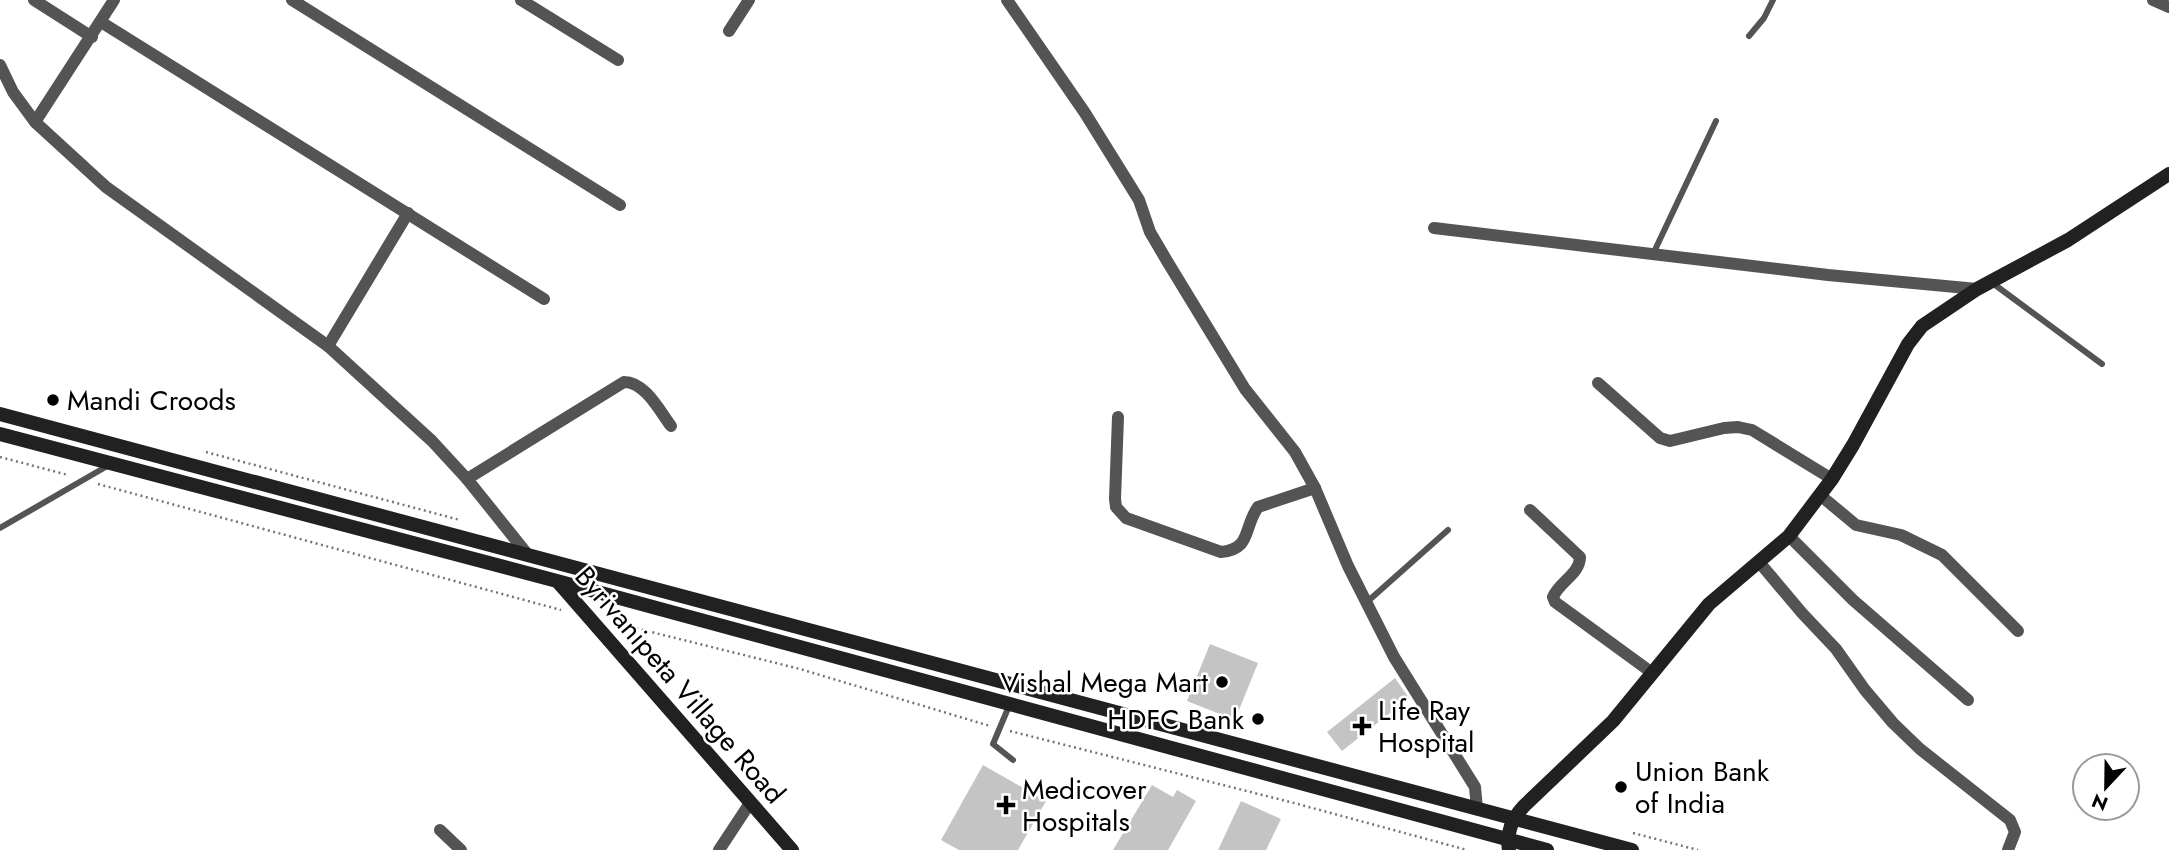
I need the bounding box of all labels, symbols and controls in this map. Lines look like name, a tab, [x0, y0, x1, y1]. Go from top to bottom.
place label: Mandi Croods	[67, 380, 236, 421]
marker: Mandi Croods	[45, 392, 61, 408]
street label: Byrivanipeta Village Road	[565, 557, 795, 813]
place label: Vishal Mega Mart	[1001, 662, 1208, 703]
marker: Vishal Mega Mart	[1214, 674, 1230, 690]
place label: Life Ray Hospital	[1378, 690, 1474, 763]
place label: HDFC Bank	[1107, 699, 1245, 740]
marker: HDFC Bank	[1250, 711, 1266, 727]
marker: Life Ray Hospital	[1352, 716, 1372, 736]
place label: Union Bank of India	[1635, 751, 1770, 824]
north arrow	[2071, 752, 2141, 822]
place label: Medicover Hospitals	[1022, 769, 1147, 842]
marker: Union Bank of India	[1613, 779, 1629, 795]
text: N	[2088, 787, 2112, 818]
marker: Medicover Hospitals	[996, 795, 1016, 815]

